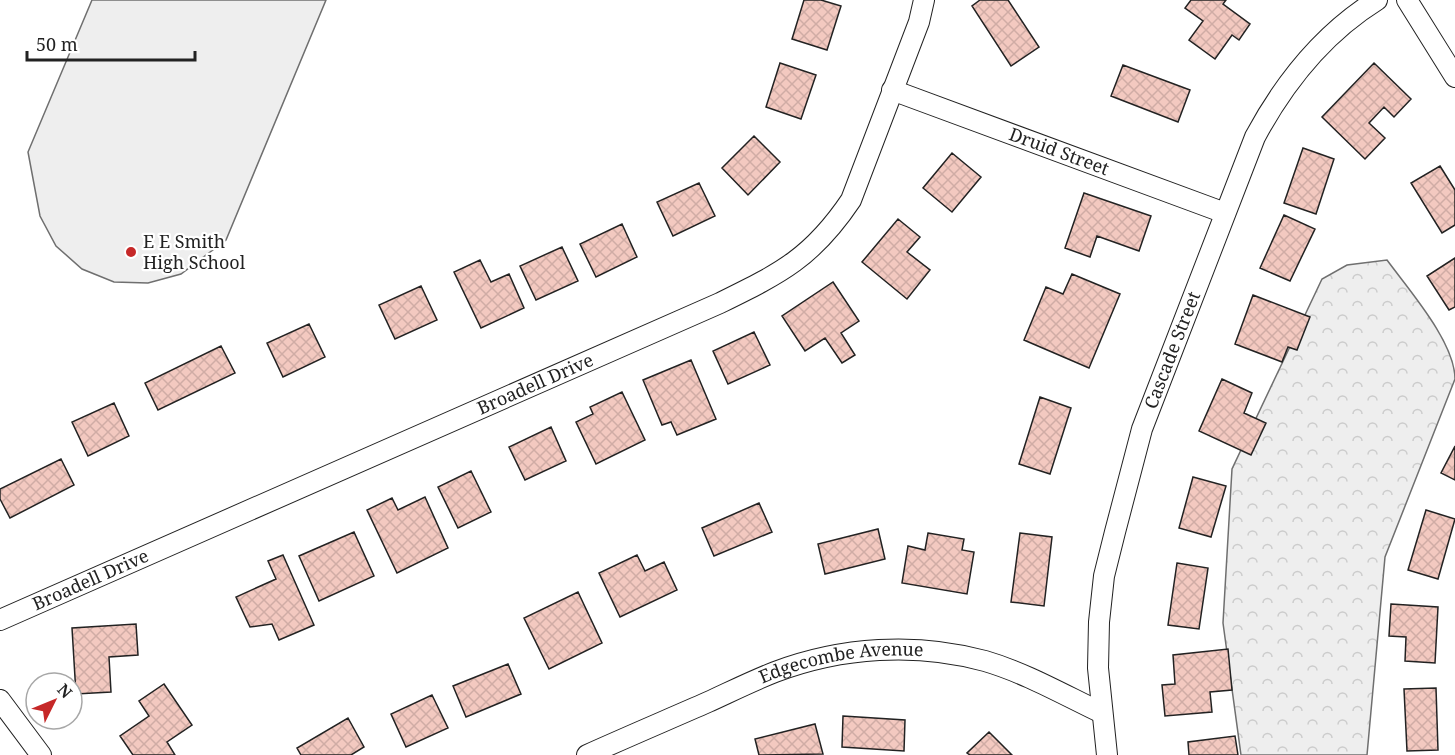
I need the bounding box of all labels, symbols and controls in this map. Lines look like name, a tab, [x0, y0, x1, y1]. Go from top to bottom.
scale bar	[27, 24, 195, 62]
text: 50 m	[36, 32, 78, 56]
street label: Druid Street	[1006, 121, 1113, 180]
place label: E E Smith High School	[143, 229, 246, 274]
marker: E E Smith High School	[124, 245, 138, 259]
street label: Cascade Street	[1138, 288, 1205, 412]
street label: Broadell Drive	[473, 347, 597, 419]
street label: Broadell Drive	[28, 543, 152, 615]
street label: Edgecombe Avenue	[755, 636, 924, 688]
north arrow	[24, 671, 84, 731]
text: N	[53, 679, 78, 703]

